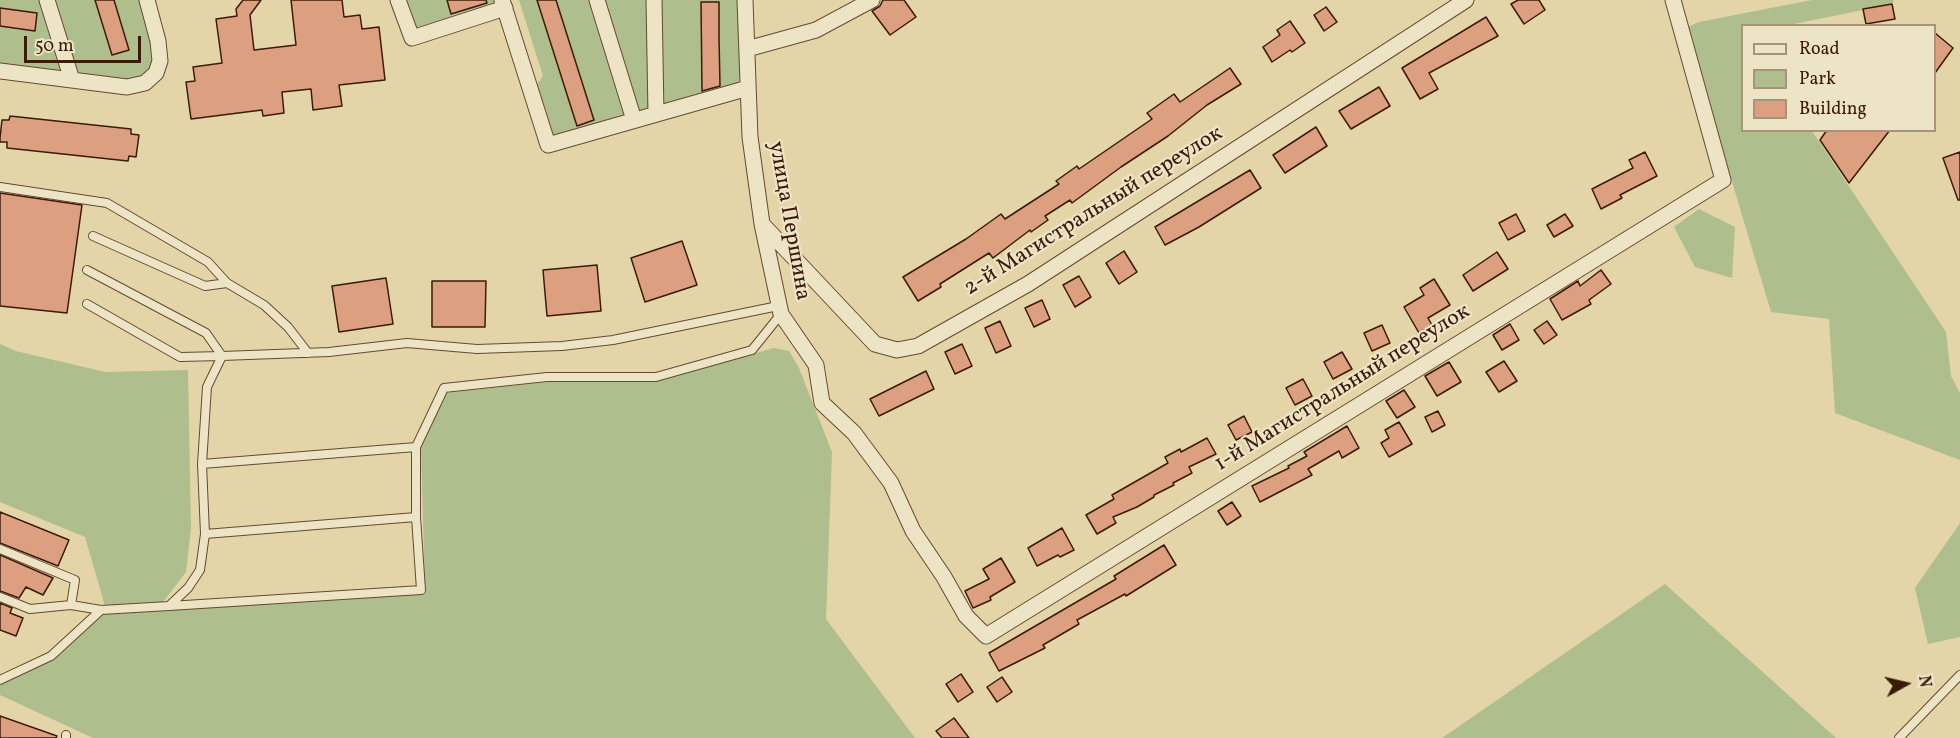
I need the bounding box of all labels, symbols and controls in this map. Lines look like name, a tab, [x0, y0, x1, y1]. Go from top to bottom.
scale bar	[27, 24, 144, 62]
legend	[1741, 24, 1936, 132]
text: 50 m	[35, 34, 74, 59]
text: Road	[1799, 37, 1840, 62]
text: Park	[1799, 67, 1836, 92]
text: Building	[1799, 97, 1867, 122]
street label: 2-й Магистральный переулок	[960, 121, 1228, 303]
street label: улица Першина	[761, 139, 815, 303]
street label: 1-й Магистральный переулок	[1210, 299, 1476, 479]
north arrow	[1876, 654, 1936, 714]
text: N	[1912, 674, 1936, 689]

